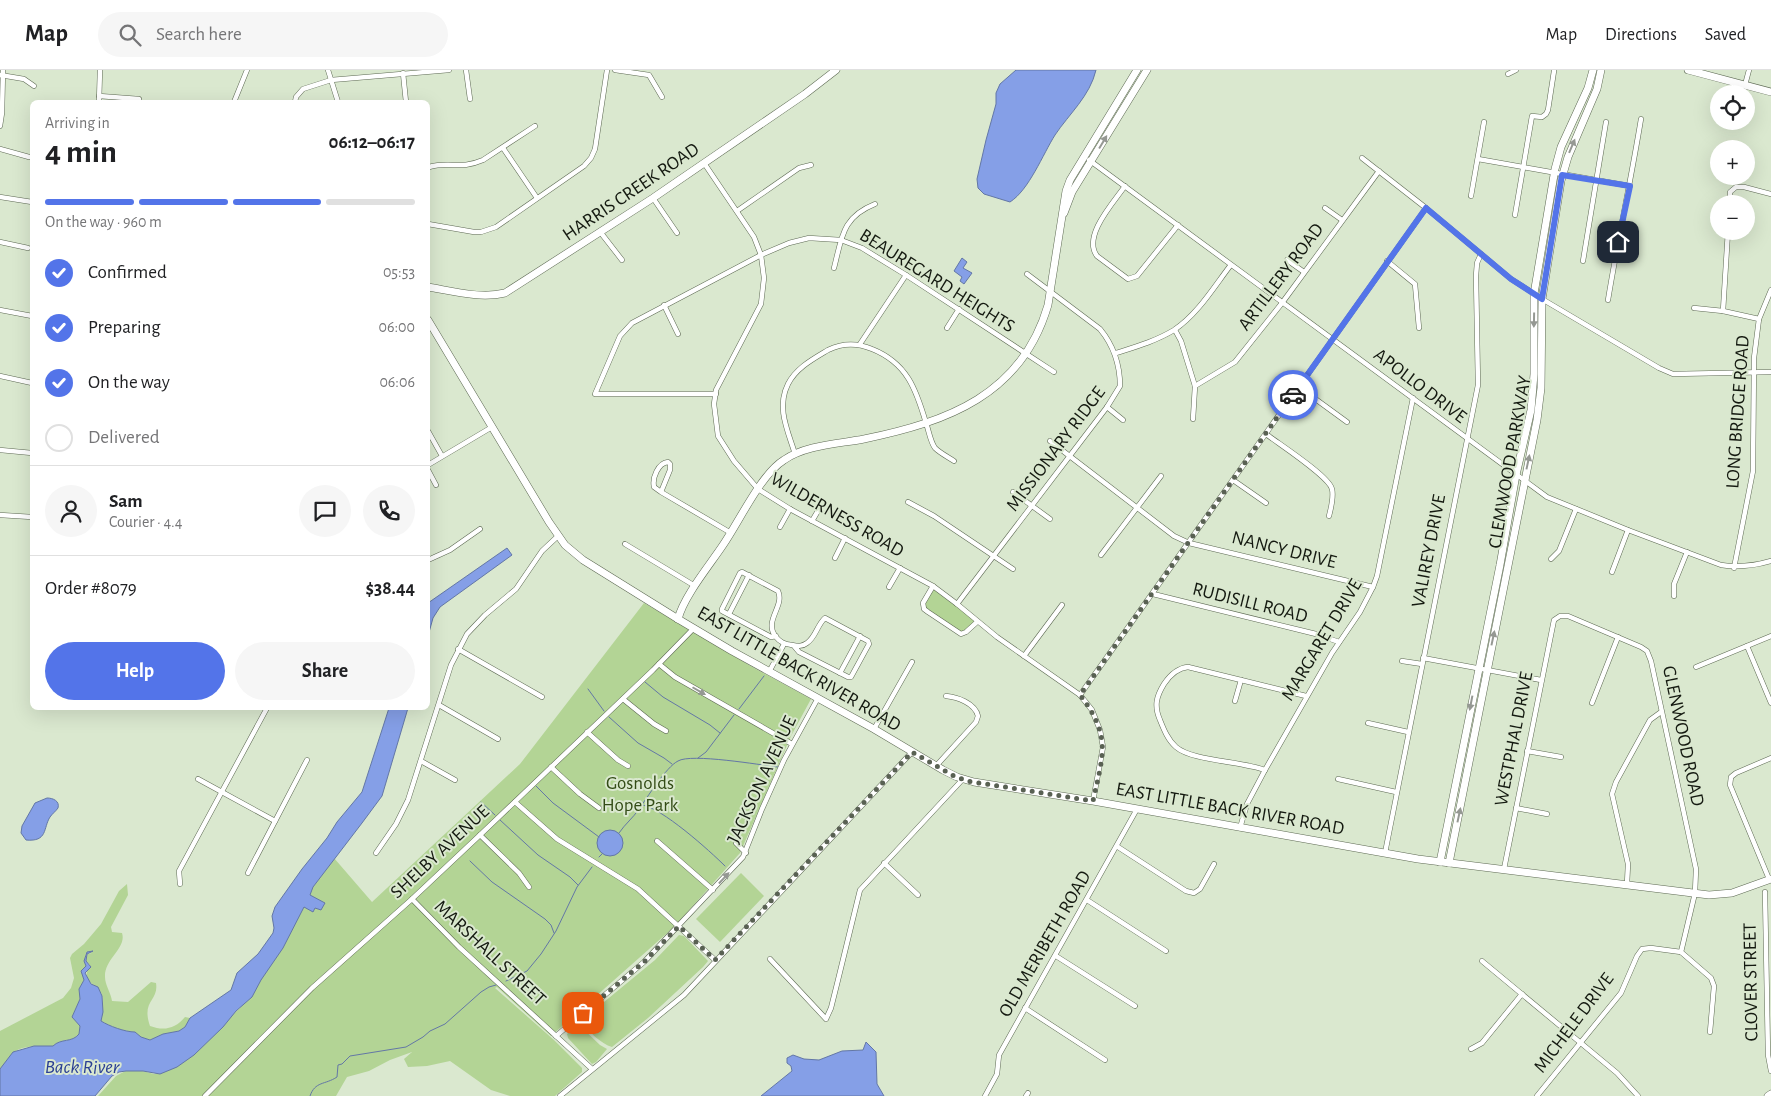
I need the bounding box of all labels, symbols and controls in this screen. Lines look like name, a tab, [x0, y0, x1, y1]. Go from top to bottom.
search box	[98, 12, 448, 57]
icon: search	[116, 21, 144, 49]
text: Map	[25, 22, 68, 46]
text: Search here	[156, 25, 242, 44]
text: Map	[1546, 26, 1577, 44]
text: Directions	[1605, 26, 1677, 44]
text: Saved	[1705, 26, 1746, 44]
map controls	[1710, 85, 1755, 240]
button: locate	[1710, 85, 1755, 130]
text: Arriving in	[45, 115, 110, 131]
text: 06:12–06:17	[329, 133, 415, 152]
one-way arrow	[1098, 135, 1107, 149]
text: 4 min	[45, 136, 117, 168]
street label: HARRIS CREEK ROAD	[559, 139, 703, 245]
one-way arrow	[1569, 139, 1577, 153]
button: +	[1710, 140, 1755, 185]
button: −	[1710, 195, 1755, 240]
text: On the way · 960 m	[45, 214, 162, 230]
street label: ARTILLERY ROAD	[1235, 220, 1327, 334]
pin	[1597, 221, 1639, 263]
street label: BEAUREGARD HEIGHTS	[856, 226, 1018, 336]
icon: home	[1604, 228, 1632, 256]
icon: check	[45, 259, 73, 287]
text: Confirmed	[88, 263, 167, 282]
text: 05:53	[383, 264, 415, 280]
one-way arrow	[1530, 312, 1538, 328]
icon: check	[45, 314, 73, 342]
text: Preparing	[88, 318, 161, 337]
text: 06:00	[378, 319, 415, 335]
street label: LONG BRIDGE ROAD	[1723, 335, 1753, 489]
street label: APOLLO DRIVE	[1370, 345, 1470, 427]
icon: check	[45, 369, 73, 397]
courier	[1268, 370, 1318, 420]
text: On the way	[88, 373, 170, 392]
text: 06:06	[379, 374, 415, 390]
street label: CLEMWOOD PARKWAY	[1485, 374, 1535, 550]
icon: car	[1279, 381, 1307, 409]
street label: MISSIONARY RIDGE	[1003, 383, 1109, 515]
text: Delivered	[88, 428, 160, 447]
one-way arrow	[1525, 453, 1533, 469]
street label: WILDERNESS ROAD	[767, 469, 907, 561]
button: person	[45, 485, 97, 537]
button: chat	[299, 485, 351, 537]
button: phone	[363, 485, 415, 537]
text: Sam	[109, 492, 143, 511]
street label: VALIREY DRIVE	[1409, 493, 1449, 609]
text: Courier · 4.4	[109, 514, 182, 530]
street label: NANCY DRIVE	[1230, 528, 1338, 572]
street label: MARGARET DRIVE	[1278, 576, 1366, 704]
text: Order #8079	[45, 579, 137, 598]
text: $38.44	[365, 579, 415, 598]
street label: RUDISILL ROAD	[1191, 580, 1309, 626]
street label: EAST LITTLE BACK RIVER ROAD	[694, 603, 904, 735]
one-way arrow	[1489, 631, 1497, 646]
button: Help	[45, 642, 225, 700]
button: Share	[235, 642, 415, 700]
street label: GLENWOOD ROAD	[1659, 664, 1707, 808]
street label: WESTPHAL DRIVE	[1492, 670, 1536, 808]
one-way arrow	[692, 687, 706, 696]
one-way arrow	[1467, 696, 1475, 712]
street label: JACKSON AVENUE	[724, 713, 800, 847]
park label: Gosnolds Hope Park	[602, 774, 678, 815]
street label: EAST LITTLE BACK RIVER ROAD	[1114, 780, 1346, 838]
street label: SHELBY AVENUE	[387, 802, 493, 902]
one-way arrow	[1455, 807, 1463, 823]
street label: OLD MERIBETH ROAD	[995, 868, 1095, 1020]
one-way arrow	[718, 873, 730, 885]
street label: MARSHALL STREET	[431, 897, 549, 1009]
street label: CLOVER STREET	[1740, 923, 1762, 1041]
street label: MICHELE DRIVE	[1530, 970, 1618, 1076]
pin	[562, 992, 604, 1034]
icon: bag	[569, 999, 597, 1027]
water label: Back River	[45, 1057, 120, 1077]

